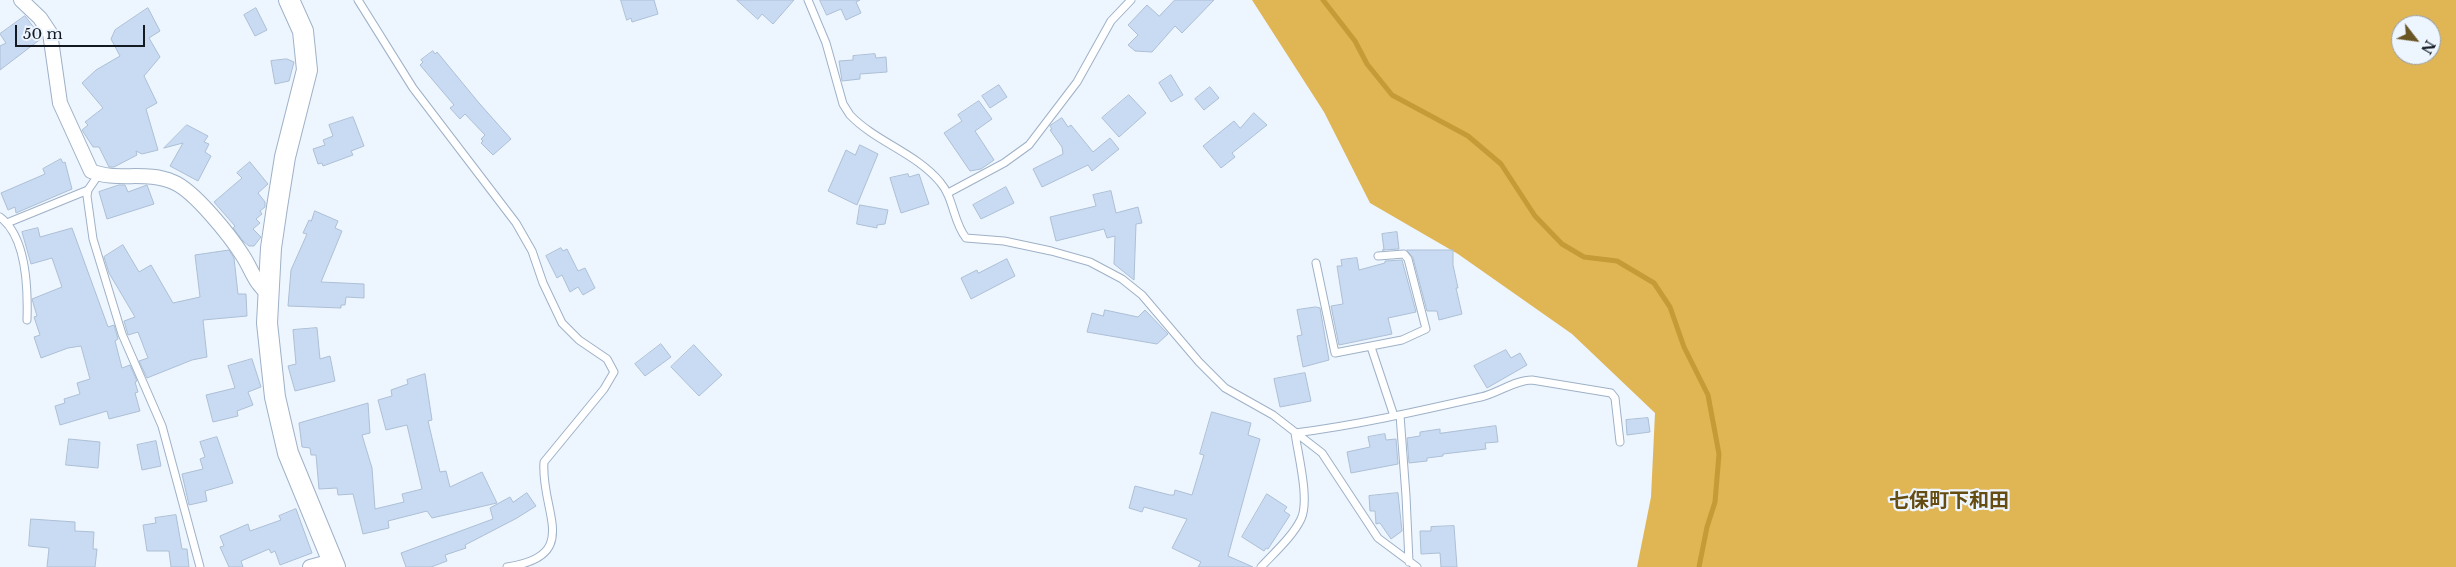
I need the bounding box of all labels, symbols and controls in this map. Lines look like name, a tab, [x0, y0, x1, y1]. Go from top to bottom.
scale bar	[18, 15, 148, 47]
north arrow	[2391, 15, 2441, 65]
text: 50 m	[23, 24, 63, 43]
text: N	[2417, 37, 2439, 57]
district label: 七保町下和田	[1889, 489, 2009, 513]

